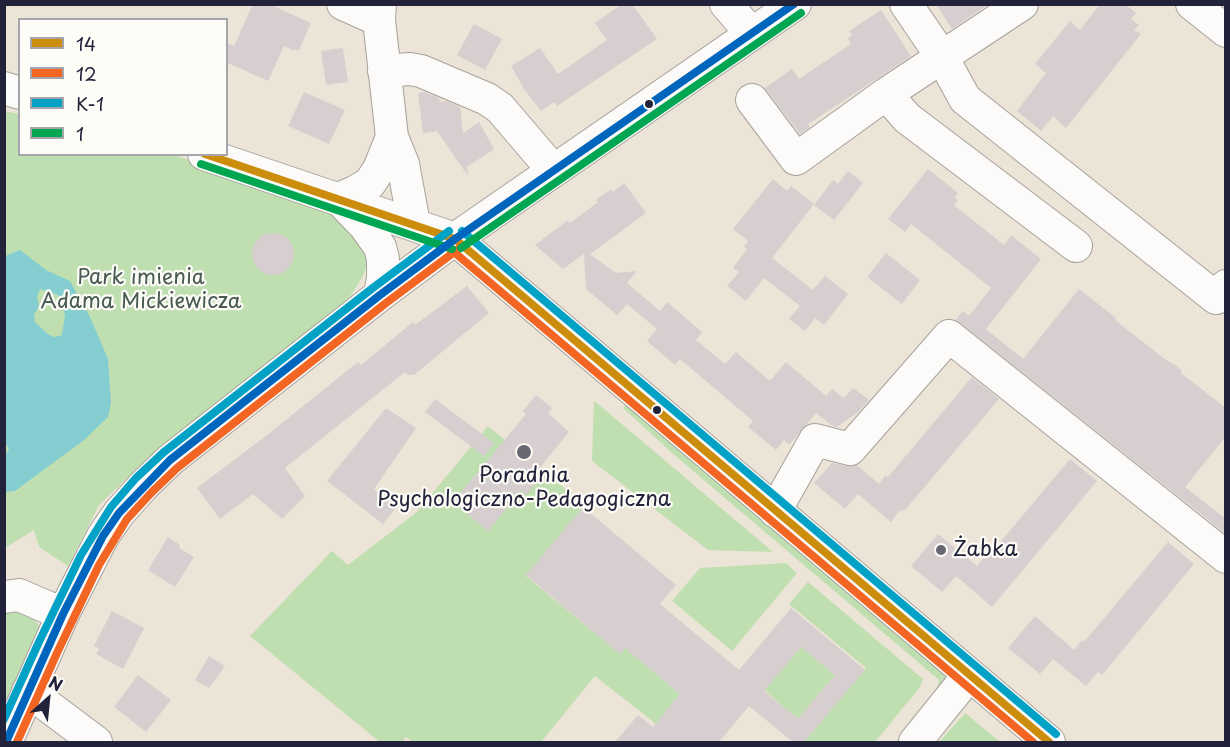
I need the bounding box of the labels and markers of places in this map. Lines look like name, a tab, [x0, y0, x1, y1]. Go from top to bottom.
unlabelled marker	[643, 98, 655, 110]
unlabelled marker	[651, 404, 663, 416]
marker: Poradnia Psychologiczno-Pedagogiczna	[515, 443, 533, 461]
place label: Poradnia Psychologiczno-Pedagogiczna	[377, 463, 671, 513]
place label: Żabka	[953, 537, 1017, 563]
marker: Żabka	[934, 543, 948, 557]

